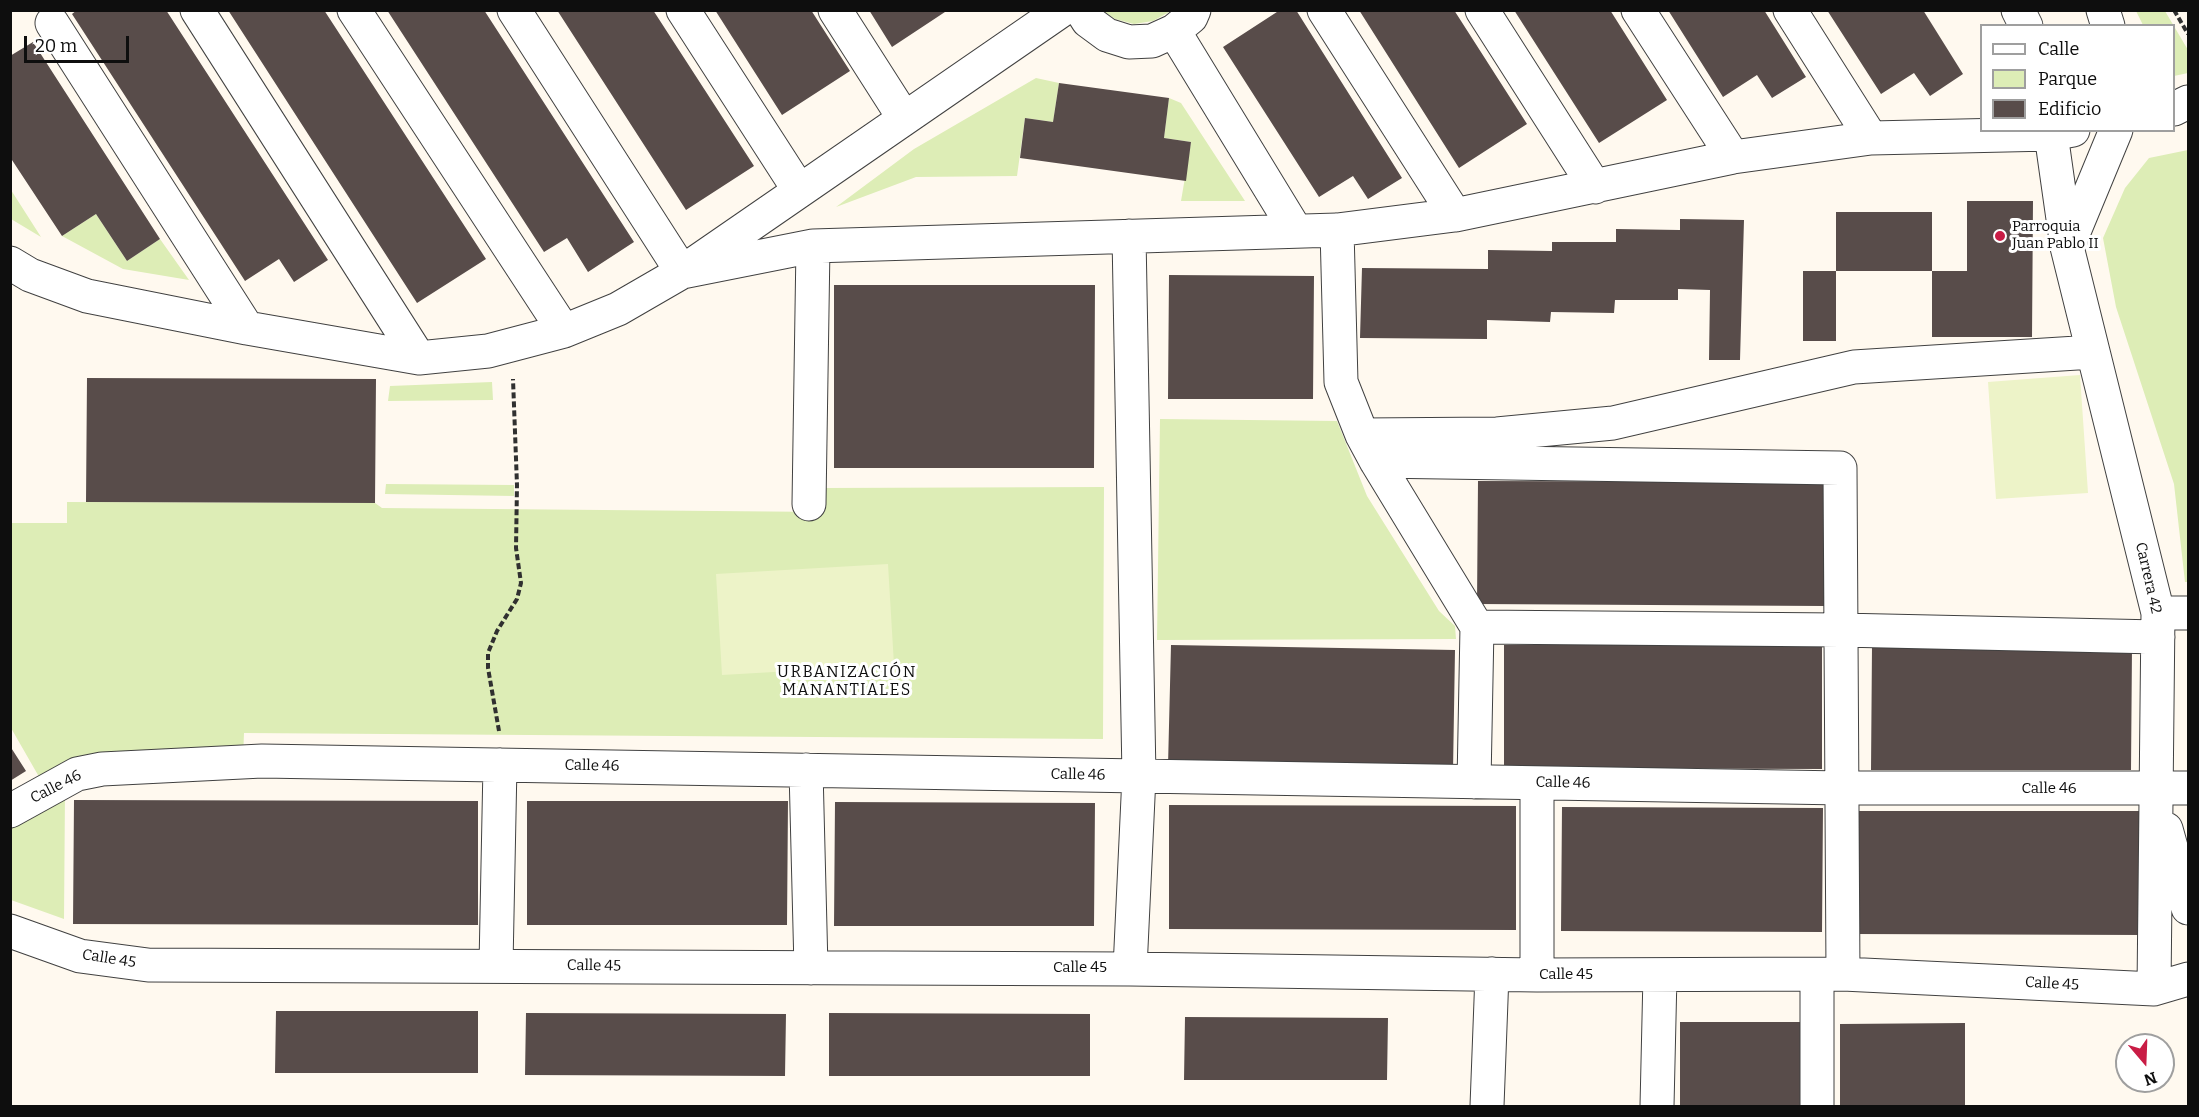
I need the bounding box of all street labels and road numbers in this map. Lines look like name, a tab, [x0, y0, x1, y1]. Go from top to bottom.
street label: Carrera 42	[2131, 541, 2165, 615]
street label: Calle 46	[564, 757, 620, 775]
street label: Calle 46	[1050, 766, 1106, 784]
street label: Calle 46	[27, 767, 85, 807]
street label: Calle 46	[1535, 774, 1591, 792]
street label: Calle 46	[2022, 780, 2076, 798]
street label: Calle 45	[81, 946, 137, 972]
street label: Calle 45	[567, 957, 621, 975]
street label: Calle 45	[1053, 959, 1107, 977]
street label: Calle 45	[1539, 966, 1593, 984]
street label: Calle 45	[2024, 974, 2080, 994]

